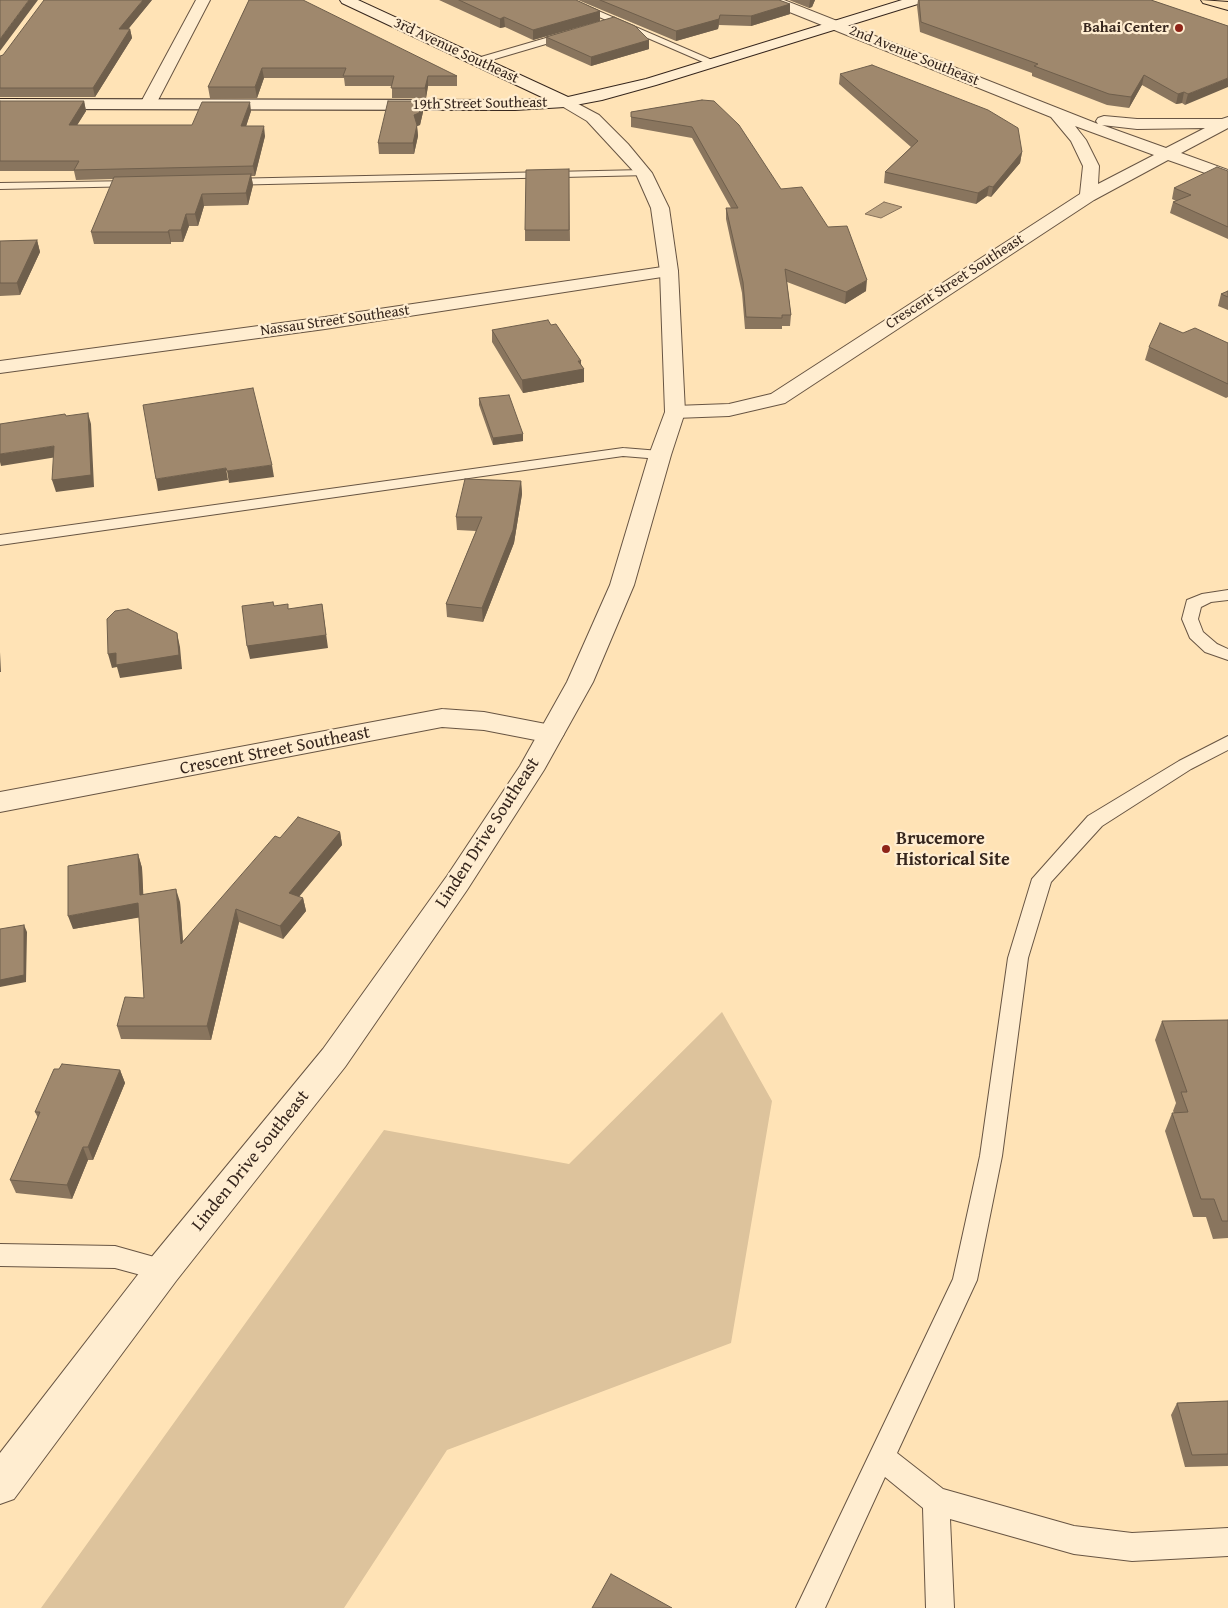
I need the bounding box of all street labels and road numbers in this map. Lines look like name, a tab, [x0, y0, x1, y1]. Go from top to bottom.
street label: 3rd Avenue Southeast	[390, 14, 522, 88]
street label: 2nd Avenue Southeast	[846, 22, 982, 90]
street label: 19th Street Southeast	[412, 94, 548, 114]
street label: Crescent Street Southeast	[882, 231, 1028, 333]
street label: Nassau Street Southeast	[259, 302, 411, 340]
street label: Crescent Street Southeast	[178, 722, 372, 780]
street label: Linden Drive Southeast	[431, 754, 545, 912]
street label: Linden Drive Southeast	[188, 1086, 314, 1236]

